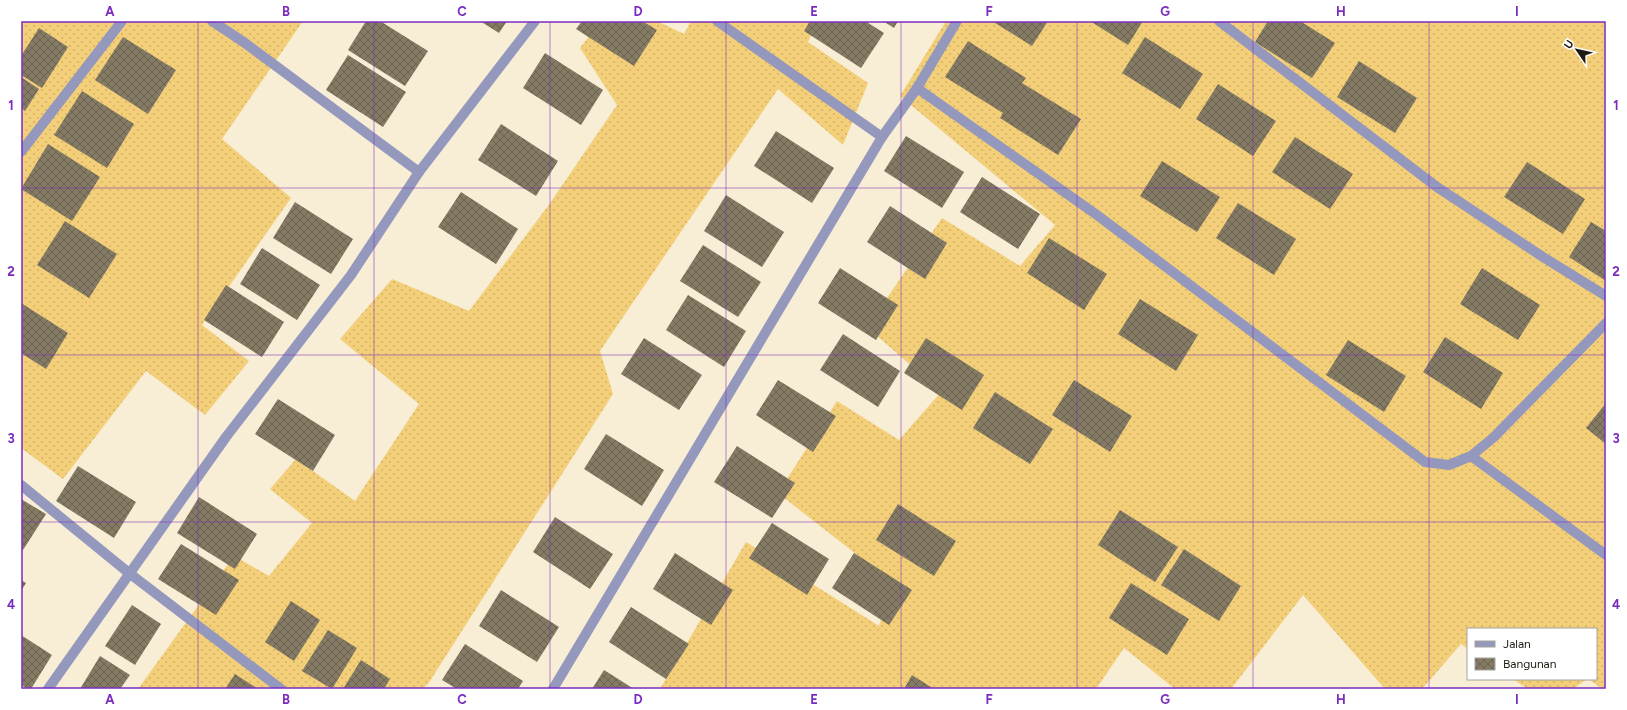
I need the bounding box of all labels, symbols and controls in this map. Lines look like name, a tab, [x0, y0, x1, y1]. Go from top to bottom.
text: A	[105, 4, 115, 19]
text: B	[282, 4, 290, 19]
text: C	[457, 4, 467, 19]
text: D	[633, 4, 643, 19]
text: E	[810, 4, 818, 19]
text: F	[985, 4, 993, 19]
text: G	[1160, 4, 1170, 19]
text: H	[1336, 4, 1346, 19]
text: I	[1515, 4, 1519, 19]
north arrow	[1557, 30, 1597, 70]
text: U	[1562, 38, 1577, 52]
text: 1	[8, 98, 14, 113]
text: 1	[1613, 98, 1619, 113]
text: 2	[7, 264, 15, 279]
text: 2	[1612, 264, 1620, 279]
text: 3	[7, 431, 15, 446]
text: 3	[1612, 431, 1620, 446]
text: 4	[7, 597, 15, 612]
text: 4	[1612, 597, 1620, 612]
legend	[1467, 628, 1597, 680]
text: Jalan	[1503, 637, 1531, 651]
text: Bangunan	[1503, 657, 1557, 671]
text: A	[105, 692, 115, 707]
text: B	[282, 692, 290, 707]
text: C	[457, 692, 467, 707]
text: D	[633, 692, 643, 707]
text: E	[810, 692, 818, 707]
text: F	[985, 692, 993, 707]
text: G	[1160, 692, 1170, 707]
text: H	[1336, 692, 1346, 707]
text: I	[1515, 692, 1519, 707]

